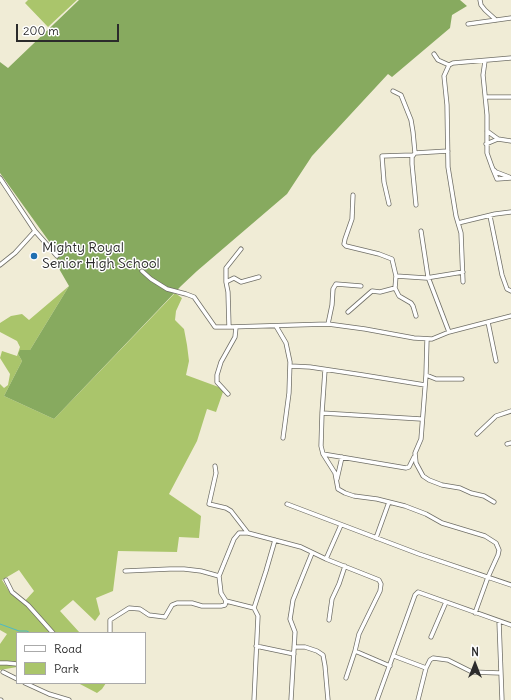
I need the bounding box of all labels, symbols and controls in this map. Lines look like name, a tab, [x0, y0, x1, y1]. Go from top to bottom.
scale bar	[18, 16, 121, 42]
text: 200 m	[23, 23, 59, 38]
place label: Mighty Royal Senior High School	[42, 240, 160, 272]
marker: Mighty Royal Senior High School	[29, 251, 39, 261]
legend	[16, 632, 146, 684]
text: Road	[54, 641, 82, 656]
north arrow	[455, 644, 495, 684]
text: N	[471, 645, 479, 659]
text: Park	[54, 661, 79, 676]

